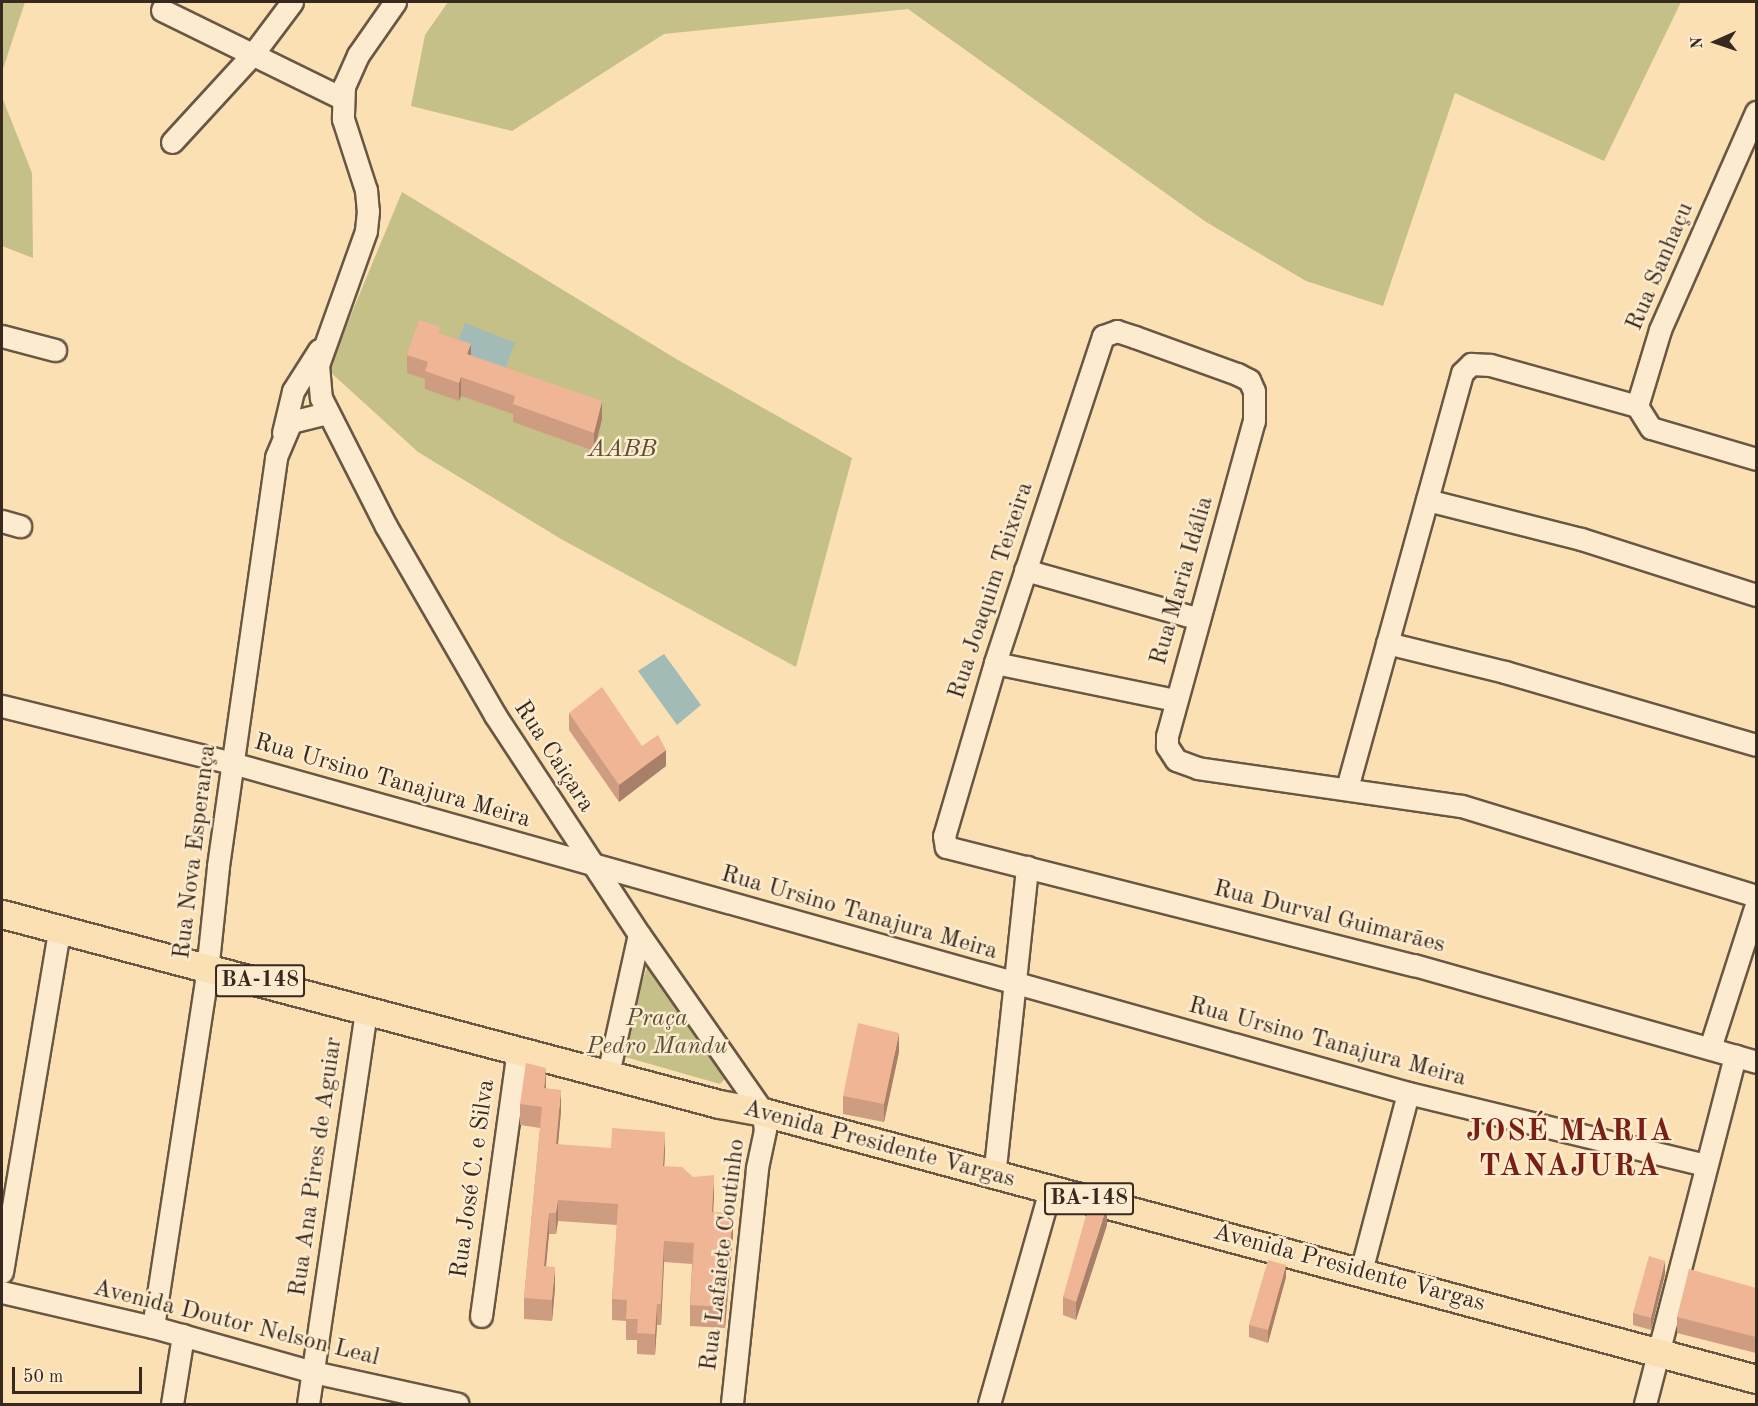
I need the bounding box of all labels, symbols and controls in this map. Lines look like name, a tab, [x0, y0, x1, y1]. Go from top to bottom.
north arrow	[1686, 12, 1746, 72]
text: N	[1690, 36, 1706, 49]
street label: Rua Sanhaçu	[1621, 199, 1701, 335]
park label: AABB	[588, 437, 656, 465]
street label: Rua Joaquim Teixeira	[943, 479, 1041, 703]
street label: Rua Maria Idália	[1145, 493, 1221, 669]
street label: Rua Caiçara	[506, 696, 600, 818]
street label: Rua Ursino Tanajura Meira	[250, 729, 534, 835]
street label: Rua Nova Esperança	[169, 743, 223, 961]
street label: Rua Ursino Tanajura Meira	[717, 861, 1001, 967]
street label: Rua Durval Guimarães	[1210, 875, 1448, 961]
road number: BA-148	[215, 962, 305, 1000]
street label: Rua Ursino Tanajura Meira	[1185, 992, 1469, 1094]
park label: Praça Pedro Mandu	[587, 1006, 727, 1062]
street label: Rua Ana Pires de Aguiar	[285, 1035, 349, 1299]
street label: Rua José C. e Silva	[446, 1078, 502, 1280]
street label: Avenida Presidente Vargas	[740, 1095, 1018, 1195]
district label: JOSÉ MARIA TANAJURA	[1466, 1114, 1674, 1184]
street label: Rua Lafaiete Coutinho	[695, 1137, 753, 1373]
road number: BA-148	[1044, 1180, 1134, 1218]
street label: Avenida Presidente Vargas	[1210, 1219, 1488, 1319]
street label: Avenida Doutor Nelson Leal	[90, 1275, 382, 1373]
scale bar	[15, 1355, 146, 1393]
text: 50 m	[23, 1368, 63, 1386]

